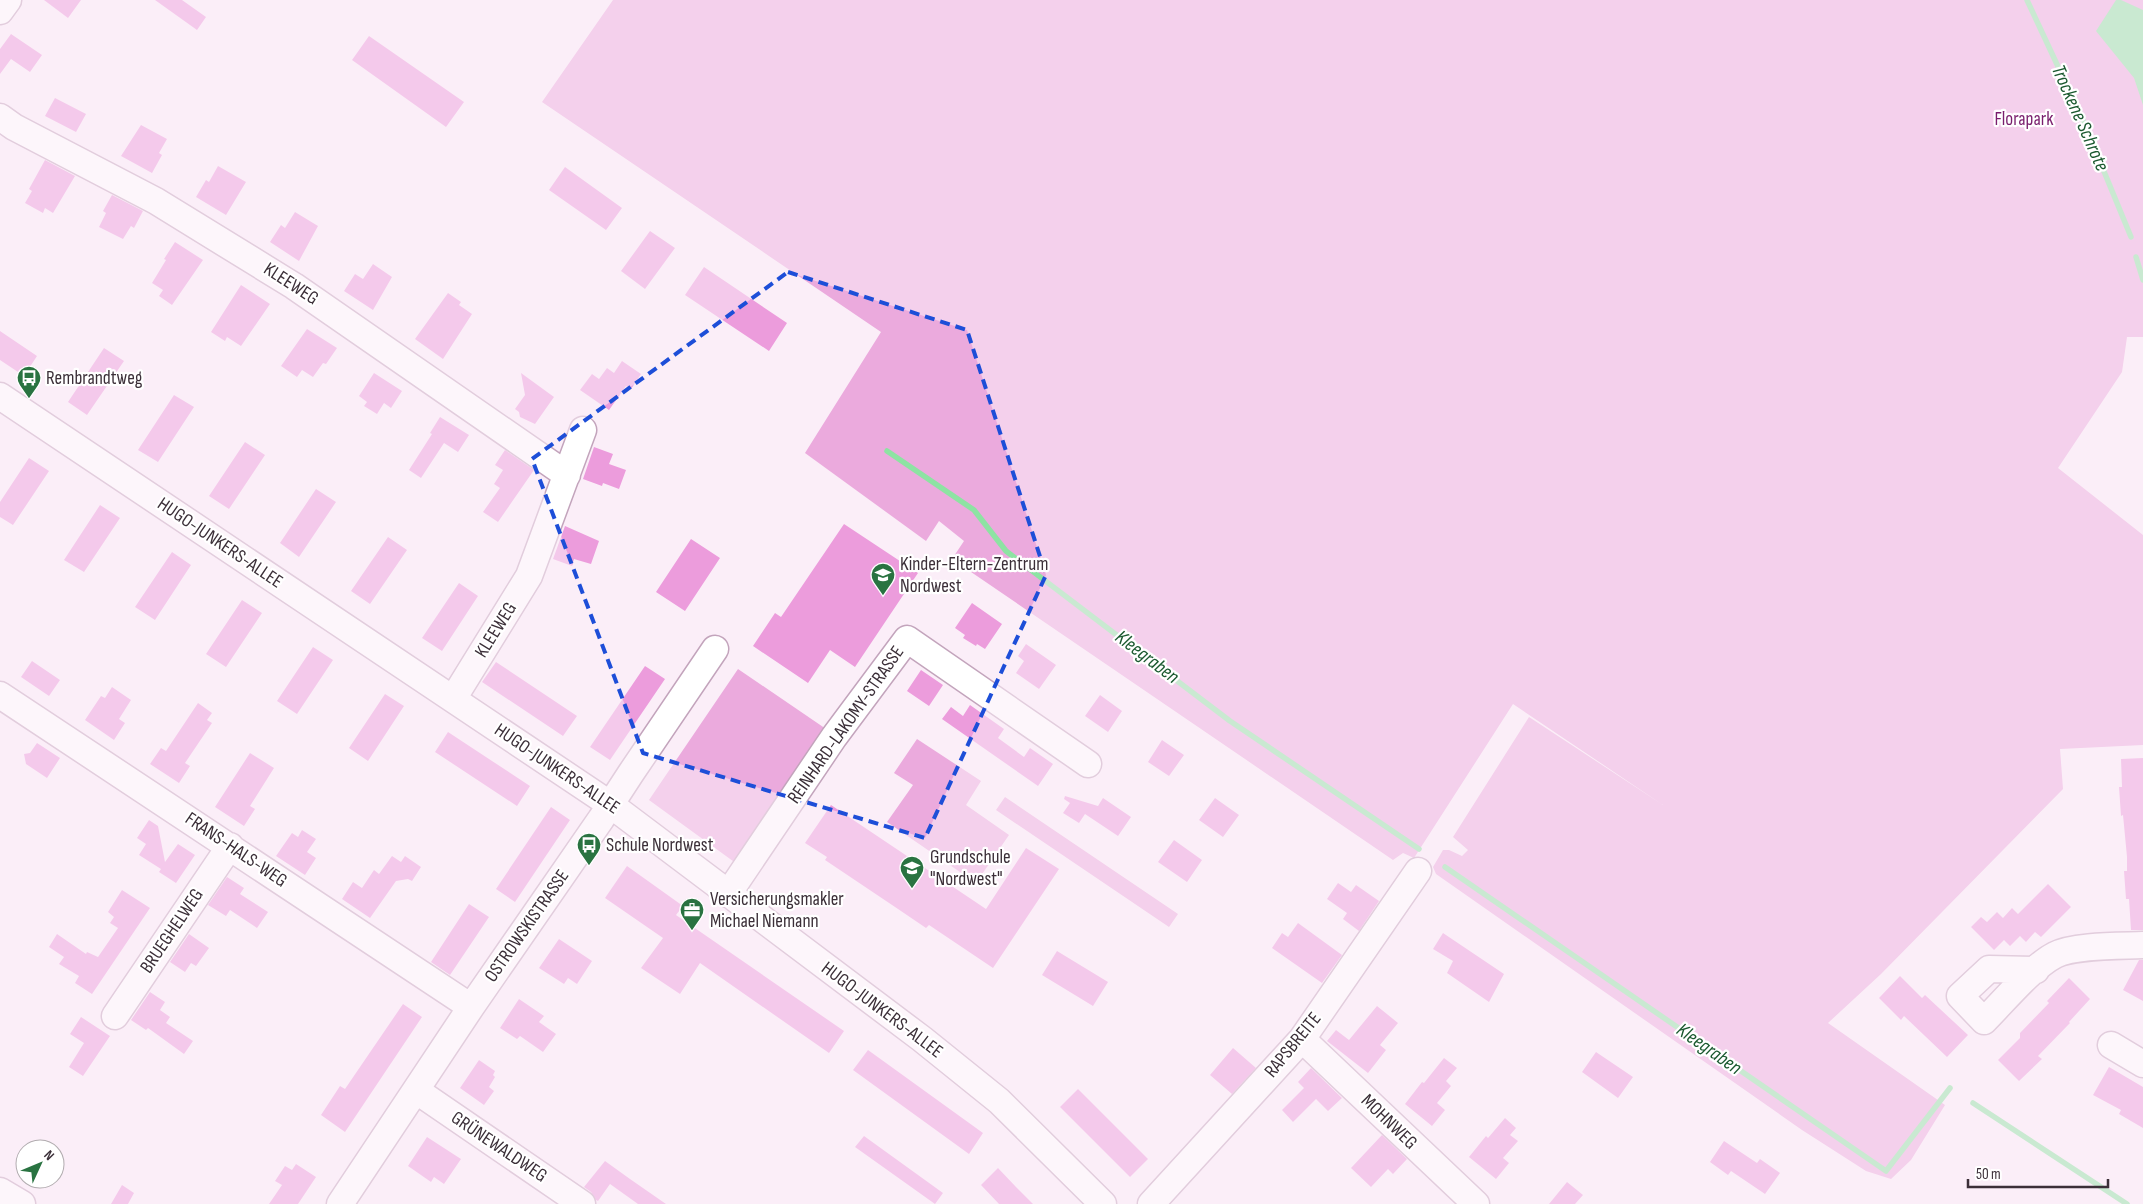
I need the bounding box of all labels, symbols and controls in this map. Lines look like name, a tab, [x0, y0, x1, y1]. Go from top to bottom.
water label: Trockene Schrote	[2046, 61, 2114, 175]
park label: Florapark	[1995, 108, 2054, 131]
street label: KLEEWEG	[259, 258, 323, 310]
bus stop icon: Rembrandtweg	[16, 365, 42, 399]
place label: Rembrandtweg	[46, 367, 143, 390]
street label: HUGO-JUNKERS-ALLEE	[153, 493, 287, 593]
place label: Kinder-Eltern-Zentrum Nordwest	[900, 553, 1048, 598]
school or university icon: Kinder-Eltern-Zentrum Nordwest	[870, 562, 896, 596]
street label: KLEEWEG	[470, 598, 522, 662]
water label: Kleegraben	[1110, 625, 1184, 689]
street label: REINHARD-LAKOMY-STRASSE	[783, 642, 909, 808]
street label: HUGO-JUNKERS-ALLEE	[490, 719, 624, 819]
street label: FRANS-HALS-WEG	[181, 807, 291, 893]
bus stop icon: Schule Nordwest	[576, 832, 602, 866]
place label: Schule Nordwest	[606, 834, 714, 857]
place label: Grundschule "Nordwest"	[930, 846, 1011, 891]
school or university icon: Grundschule "Nordwest"	[899, 855, 925, 889]
street label: OSTROWSKISTRASSE	[480, 865, 574, 987]
street label: BRUEGHELWEG	[135, 884, 209, 978]
place label: Versicherungsmakler Michael Niemann	[710, 888, 844, 933]
office icon: Versicherungsmakler Michael Niemann	[679, 897, 705, 931]
street label: HUGO-JUNKERS-ALLEE	[817, 957, 947, 1063]
street label: RAPSBREITE	[1260, 1008, 1326, 1082]
water label: Kleegraben	[1672, 1018, 1746, 1080]
street label: MOHNWEG	[1356, 1090, 1422, 1154]
street label: GRÜNEWALDWEG	[447, 1106, 551, 1188]
north arrow	[15, 1139, 65, 1189]
text: N	[40, 1147, 58, 1164]
scale bar	[1968, 1156, 2108, 1188]
text: 50 m	[1976, 1165, 2001, 1184]

